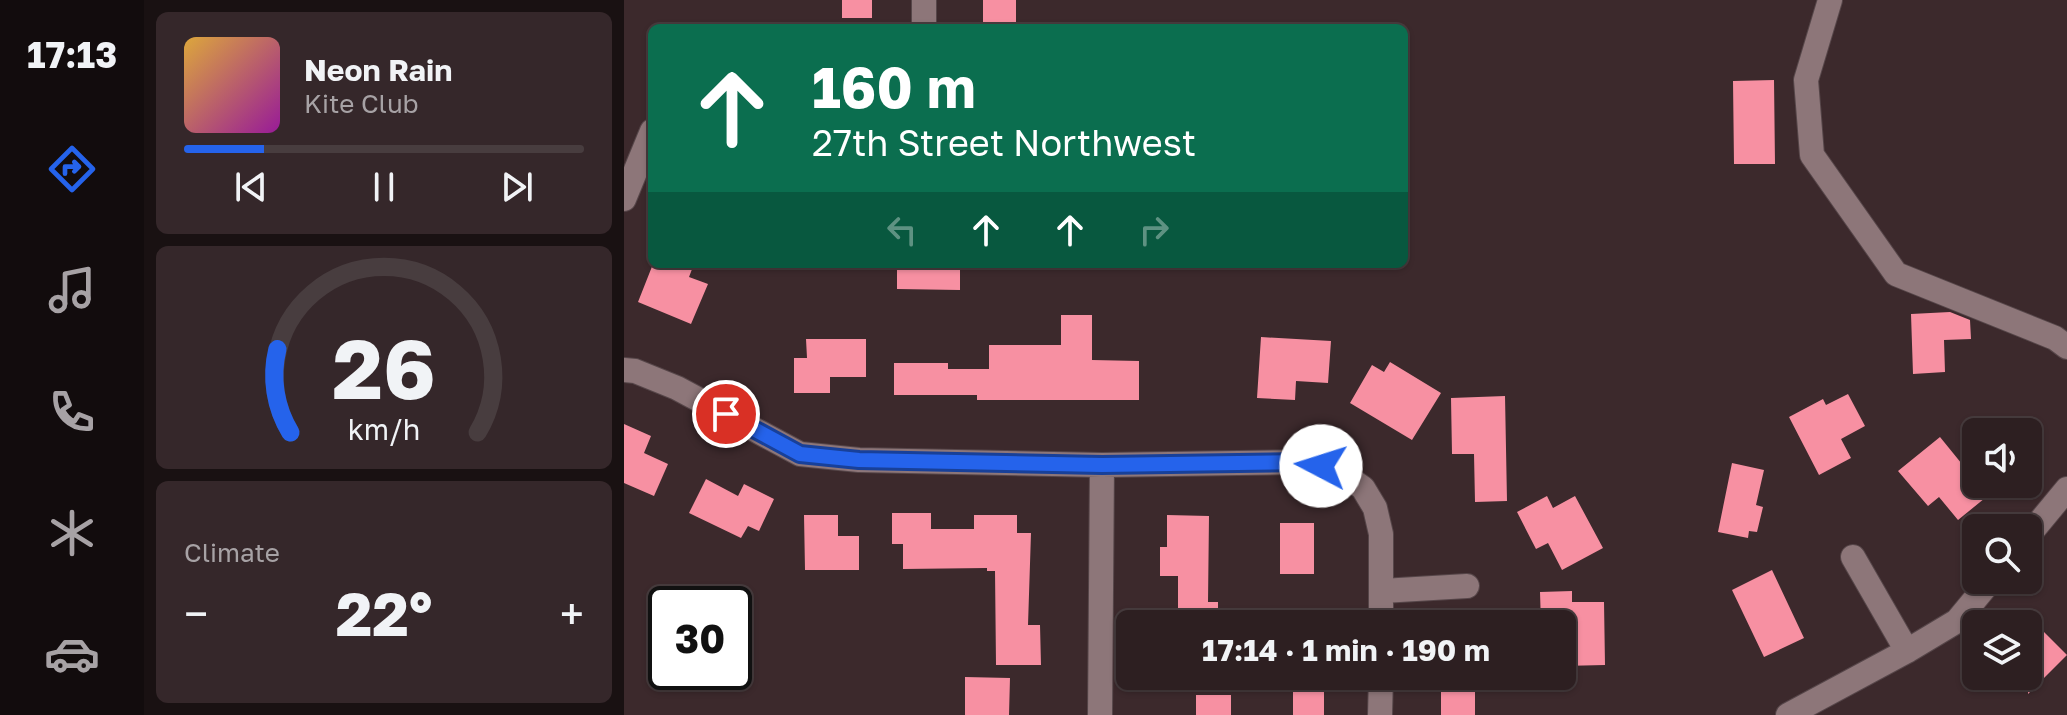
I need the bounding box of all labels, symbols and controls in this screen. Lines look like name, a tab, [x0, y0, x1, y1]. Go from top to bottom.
text: 17:13	[27, 33, 117, 76]
text: Neon Rain	[304, 52, 452, 88]
text: 160 m	[812, 53, 976, 120]
icon: ahead	[680, 56, 784, 160]
text: Kite Club	[304, 88, 419, 119]
text: 27th Street Northwest	[812, 121, 1196, 164]
icon: directions	[44, 141, 100, 197]
icon: previous	[229, 165, 273, 209]
icon: pause	[362, 165, 406, 209]
icon: next	[495, 165, 539, 209]
icon: left	[880, 208, 924, 252]
icon: ahead	[964, 208, 1008, 252]
icon: ahead	[1048, 208, 1092, 252]
icon: right	[1132, 208, 1176, 252]
icon: music	[44, 262, 100, 318]
text: 26	[332, 317, 436, 417]
pin	[692, 380, 760, 448]
icon: phone	[44, 384, 100, 440]
icon: arrive	[704, 392, 748, 436]
text: km/h	[348, 413, 420, 447]
map controls	[1962, 418, 2042, 690]
button: sound	[1962, 418, 2042, 498]
position arrow	[1279, 424, 1363, 508]
icon: climate	[44, 505, 100, 561]
button: search	[1962, 514, 2042, 594]
text: Climate	[184, 537, 280, 568]
text: 22°	[336, 577, 432, 649]
speed limit sign: 30	[648, 586, 752, 690]
text: −	[184, 587, 208, 640]
text: +	[560, 587, 584, 640]
button: layers	[1962, 610, 2042, 690]
icon: car	[44, 626, 100, 682]
text: 17:14 · 1 min · 190 m	[1202, 632, 1490, 668]

